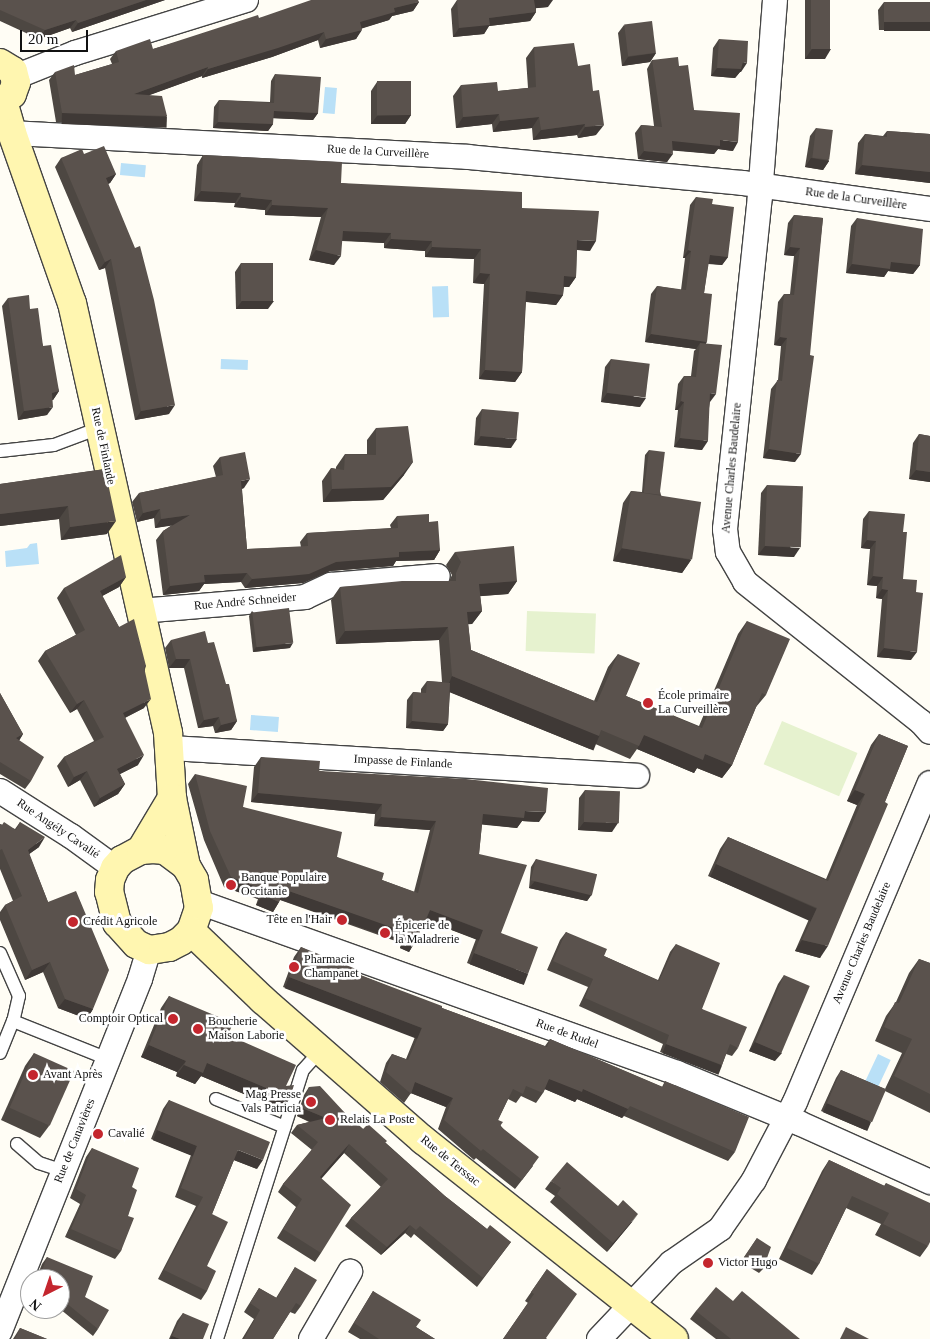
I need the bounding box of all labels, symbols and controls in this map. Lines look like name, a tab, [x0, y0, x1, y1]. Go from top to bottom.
scale bar	[22, 20, 90, 52]
text: 20 m	[28, 31, 58, 47]
street label: Rue de la Curveillère	[327, 142, 429, 162]
street label: Rue de la Curveillère	[804, 185, 908, 213]
street label: Avenue Charles Baudelaire	[719, 402, 745, 534]
street label: Rue de Finlande	[88, 406, 118, 486]
street label: Rue André Schneider	[193, 590, 297, 614]
place label: École primaire La Curveillère	[658, 689, 729, 717]
marker: École primaire La Curveillère	[642, 697, 654, 709]
street label: Impasse de Finlande	[353, 752, 453, 772]
street label: Rue Angély Cavalié	[14, 796, 102, 862]
place label: Banque Populaire Occitanie	[241, 871, 327, 899]
marker: Banque Populaire Occitanie	[225, 879, 237, 891]
street label: Avenue Charles Baudelaire	[830, 880, 894, 1006]
place label: Tête en l'Hair	[267, 913, 332, 927]
marker: Tête en l'Hair	[336, 914, 348, 926]
place label: Crédit Agricole	[83, 915, 158, 929]
marker: Crédit Agricole	[67, 916, 79, 928]
place label: Épicerie de la Maladrerie	[395, 919, 459, 947]
marker: Épicerie de la Maladrerie	[379, 927, 391, 939]
place label: Pharmacie Champanet	[304, 953, 359, 981]
marker: Pharmacie Champanet	[288, 961, 300, 973]
place label: Comptoir Optical	[79, 1012, 163, 1026]
marker: Comptoir Optical	[167, 1013, 179, 1025]
place label: Boucherie Maison Laborie	[208, 1015, 284, 1043]
street label: Rue de Rudel	[534, 1016, 600, 1052]
marker: Boucherie Maison Laborie	[192, 1023, 204, 1035]
place label: Avant Après	[43, 1068, 103, 1082]
marker: Avant Après	[27, 1069, 39, 1081]
place label: Mag Presse Vals Patricia	[241, 1088, 301, 1116]
marker: Mag Presse Vals Patricia	[305, 1096, 317, 1108]
street label: Rue de Canavières	[51, 1097, 99, 1185]
place label: Relais La Poste	[340, 1113, 415, 1127]
marker: Relais La Poste	[324, 1114, 336, 1126]
place label: Cavalié	[108, 1127, 145, 1141]
marker: Cavalié	[92, 1128, 104, 1140]
street label: Rue de Terssac	[417, 1133, 483, 1189]
place label: Victor Hugo	[718, 1256, 778, 1270]
marker: Victor Hugo	[702, 1257, 714, 1269]
north arrow	[20, 1269, 70, 1319]
text: N	[27, 1296, 44, 1314]

